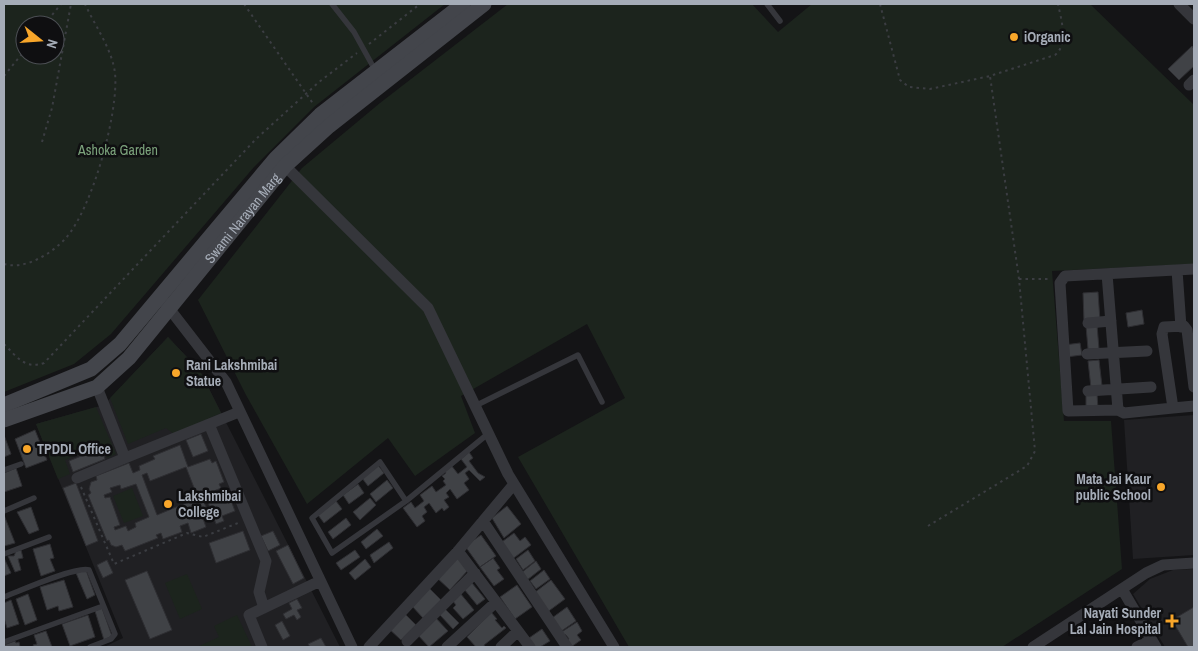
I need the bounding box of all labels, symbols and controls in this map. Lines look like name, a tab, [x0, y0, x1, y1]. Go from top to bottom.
north arrow	[15, 15, 65, 65]
place label: iOrganic	[1024, 28, 1071, 46]
marker: iOrganic	[1008, 31, 1020, 43]
text: N	[43, 37, 62, 50]
park label: Ashoka Garden	[77, 141, 158, 159]
street label: Swami Narayan Marg	[201, 169, 285, 267]
place label: Rani Lakshmibai Statue	[186, 356, 277, 390]
marker: Rani Lakshmibai Statue	[170, 367, 182, 379]
place label: TPDDL Office	[37, 440, 111, 458]
marker: TPDDL Office	[21, 443, 33, 455]
place label: Mata Jai Kaur public School	[1076, 470, 1152, 504]
marker: Mata Jai Kaur public School	[1155, 481, 1167, 493]
place label: Lakshmibai College	[178, 487, 241, 521]
marker: Lakshmibai College	[162, 498, 174, 510]
place label: Nayati Sunder Lal Jain Hospital	[1070, 604, 1162, 638]
marker: Nayati Sunder Lal Jain Hospital	[1165, 614, 1179, 628]

